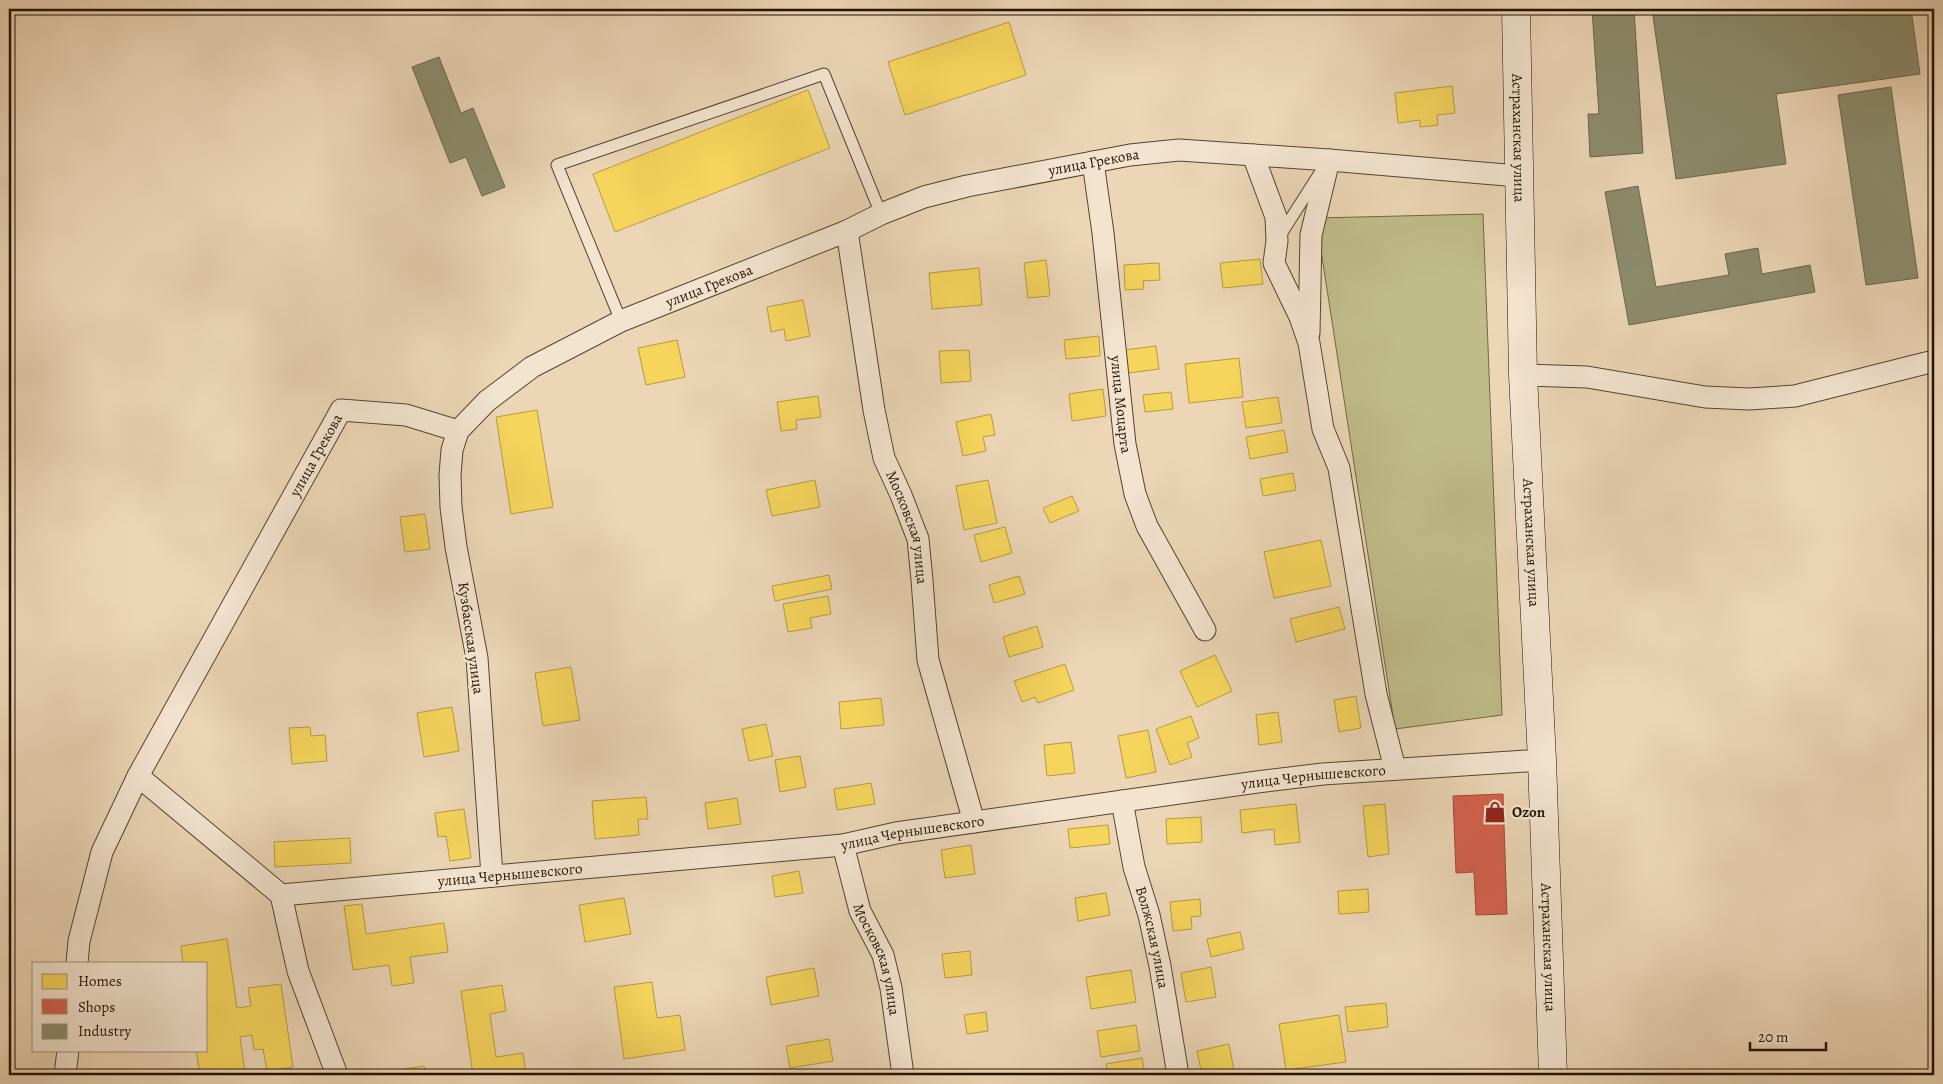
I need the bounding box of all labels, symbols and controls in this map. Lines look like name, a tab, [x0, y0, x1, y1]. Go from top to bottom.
street label: Астраханская улица	[1507, 72, 1530, 203]
street label: улица Грекова	[1046, 144, 1140, 181]
street label: улица Грекова	[662, 260, 756, 313]
street label: улица Моцарта	[1106, 354, 1137, 455]
street label: улица Грекова	[284, 410, 347, 501]
street label: Московская улица	[881, 467, 932, 585]
street label: Астраханская улица	[1518, 477, 1544, 608]
street label: Кузбасская улица	[453, 581, 489, 695]
street label: улица Чернышевского	[1239, 760, 1386, 794]
shop icon: Ozon	[1482, 799, 1508, 825]
place label: Ozon	[1512, 802, 1546, 822]
street label: улица Чернышевского	[838, 811, 986, 855]
street label: улица Чернышевского	[436, 858, 583, 891]
street label: Астраханская улица	[1536, 882, 1561, 1012]
street label: Волжская улица	[1131, 884, 1174, 990]
street label: Московская улица	[849, 901, 905, 1017]
legend	[32, 962, 208, 1052]
text: Homes	[78, 971, 122, 991]
text: Shops	[78, 997, 115, 1017]
scale bar	[1750, 1019, 1827, 1051]
text: Industry	[78, 1021, 132, 1041]
text: 20 m	[1758, 1027, 1789, 1047]

